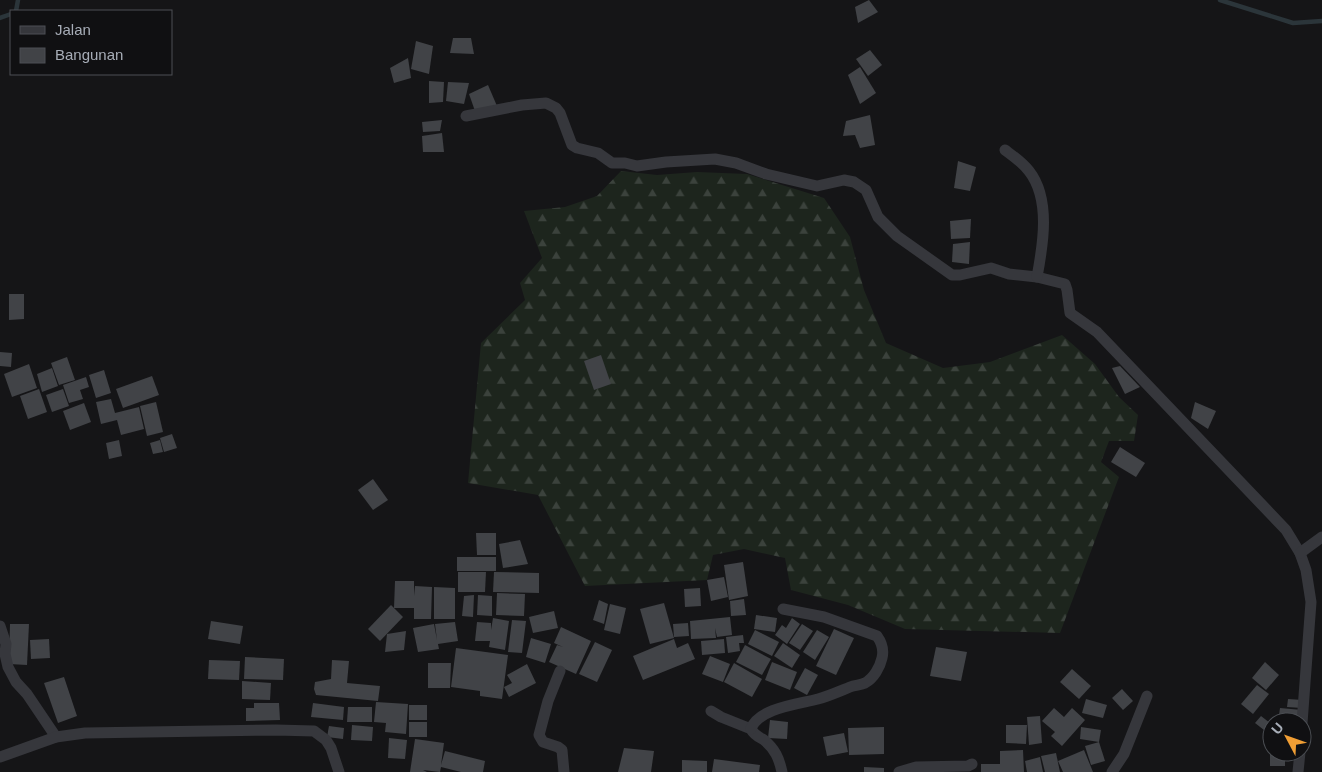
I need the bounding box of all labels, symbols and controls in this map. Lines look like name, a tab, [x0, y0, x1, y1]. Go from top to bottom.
legend	[10, 10, 172, 75]
text: Jalan	[55, 21, 91, 38]
text: Bangunan	[55, 46, 123, 63]
north arrow	[1262, 712, 1312, 762]
text: U	[1268, 719, 1287, 738]

